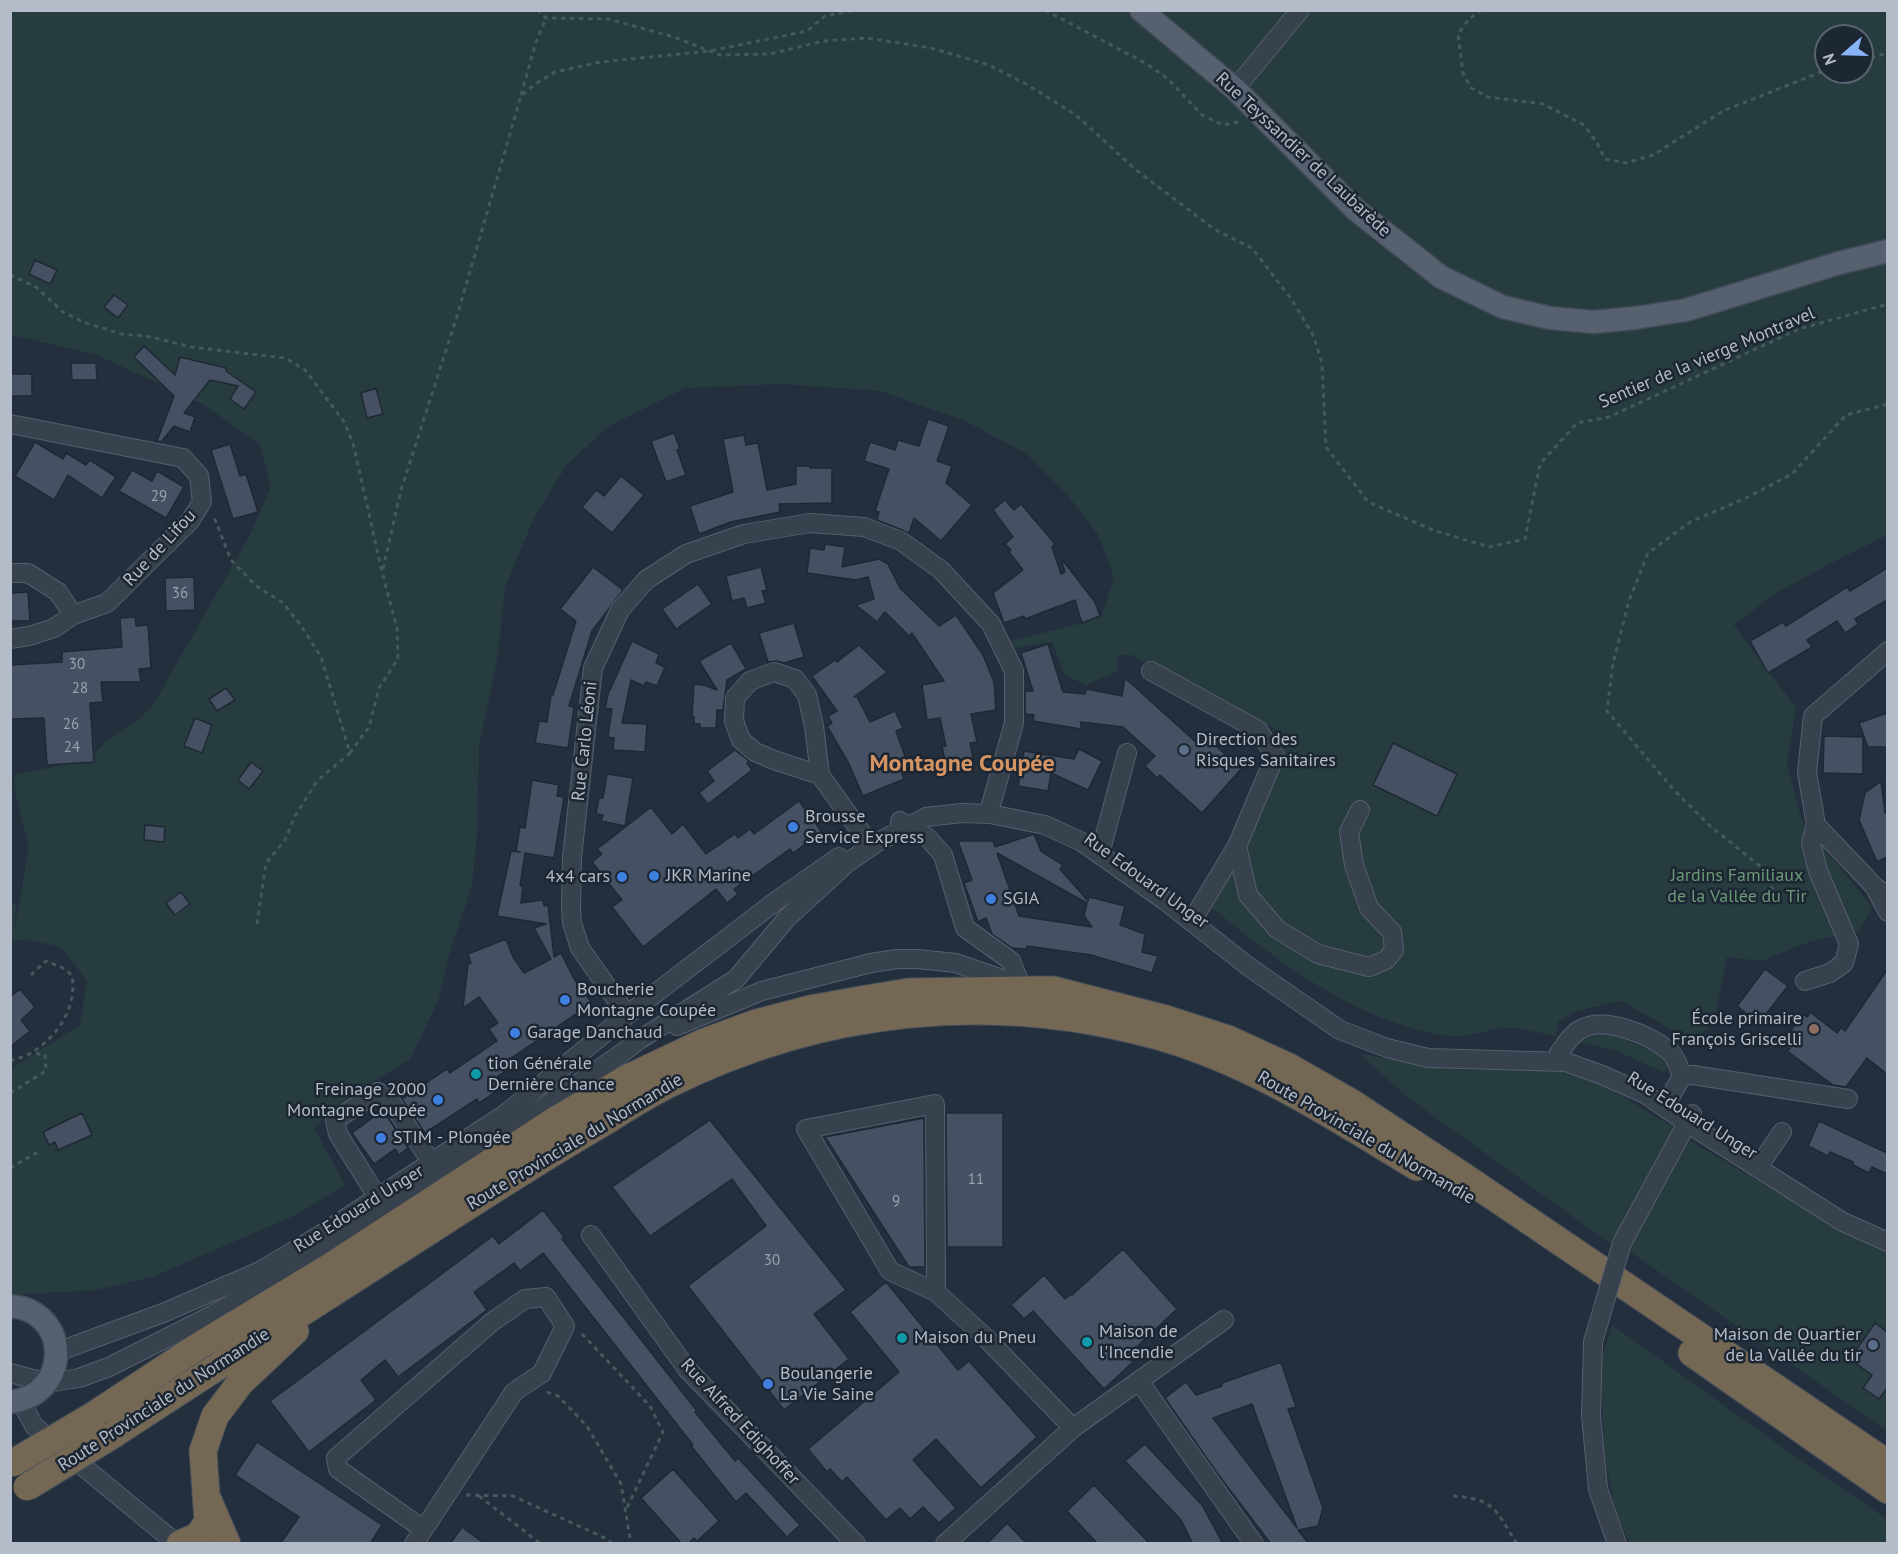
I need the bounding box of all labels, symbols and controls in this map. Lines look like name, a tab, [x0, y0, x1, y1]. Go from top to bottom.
north arrow	[1814, 24, 1874, 84]
text: N	[1818, 51, 1840, 68]
street label: Rue Teyssandier de Laubarède	[1211, 68, 1395, 242]
street label: Sentier de la vierge Montravel	[1596, 303, 1818, 413]
house number: 29	[151, 488, 167, 506]
street label: Rue de Lifou	[119, 505, 201, 591]
house number: 36	[172, 585, 188, 603]
house number: 30	[69, 656, 85, 674]
house number: 28	[72, 680, 88, 698]
street label: Rue Carlo Léoni	[568, 680, 602, 802]
house number: 26	[63, 716, 79, 734]
place label: Direction des Risques Sanitaires	[1196, 729, 1336, 771]
house number: 24	[64, 739, 80, 757]
marker: Direction des Risques Sanitaires	[1177, 743, 1191, 757]
district label: Montagne Coupée	[869, 750, 1055, 778]
place label: Brousse Service Express	[805, 806, 924, 848]
marker: Brousse Service Express	[786, 820, 800, 834]
street label: Rue Edouard Unger	[1079, 828, 1213, 934]
place label: JKR Marine	[666, 865, 751, 887]
park label: Jardins Familiaux de la Vallée du Tir	[1667, 865, 1807, 908]
place label: 4x4 cars	[546, 866, 610, 888]
marker: JKR Marine	[647, 869, 661, 883]
marker: 4x4 cars	[615, 870, 629, 884]
place label: SGIA	[1003, 888, 1039, 910]
marker: SGIA	[984, 892, 998, 906]
place label: Boucherie Montagne Coupée	[577, 979, 716, 1022]
marker: Boucherie Montagne Coupée	[558, 993, 572, 1007]
place label: École primaire François Griscelli	[1672, 1008, 1802, 1050]
place label: Garage Danchaud	[527, 1022, 662, 1044]
marker: École primaire François Griscelli	[1807, 1022, 1821, 1036]
marker: Garage Danchaud	[508, 1026, 522, 1040]
place label: tion Générale Dernière Chance	[488, 1053, 615, 1096]
marker: tion Générale Dernière Chance	[469, 1067, 483, 1081]
street label: Route Provinciale du Normandie	[1253, 1067, 1479, 1209]
street label: Rue Edouard Unger	[1623, 1067, 1761, 1165]
street label: Route Provinciale du Normandie	[463, 1069, 687, 1215]
place label: Freinage 2000 Montagne Coupée	[287, 1079, 426, 1122]
marker: Freinage 2000 Montagne Coupée	[431, 1093, 445, 1107]
place label: STIM - Plongée	[393, 1127, 511, 1149]
marker: STIM - Plongée	[374, 1131, 388, 1145]
street label: Rue Edouard Unger	[290, 1160, 428, 1258]
house number: 11	[968, 1171, 984, 1189]
house number: 9	[892, 1193, 900, 1211]
house number: 30	[764, 1252, 780, 1270]
place label: Maison de l'Incendie	[1099, 1321, 1178, 1364]
street label: Route Provinciale du Normandie	[54, 1324, 274, 1476]
place label: Maison de Quartier de la Vallée du tir	[1714, 1324, 1861, 1366]
place label: Maison du Pneu	[914, 1327, 1036, 1349]
marker: Maison du Pneu	[895, 1331, 909, 1345]
marker: Maison de l'Incendie	[1080, 1335, 1094, 1349]
marker: Maison de Quartier de la Vallée du tir	[1866, 1338, 1880, 1352]
street label: Rue Alfred Edighoffer	[676, 1354, 804, 1490]
place label: Boulangerie La Vie Saine	[780, 1363, 874, 1406]
marker: Boulangerie La Vie Saine	[761, 1377, 775, 1391]

